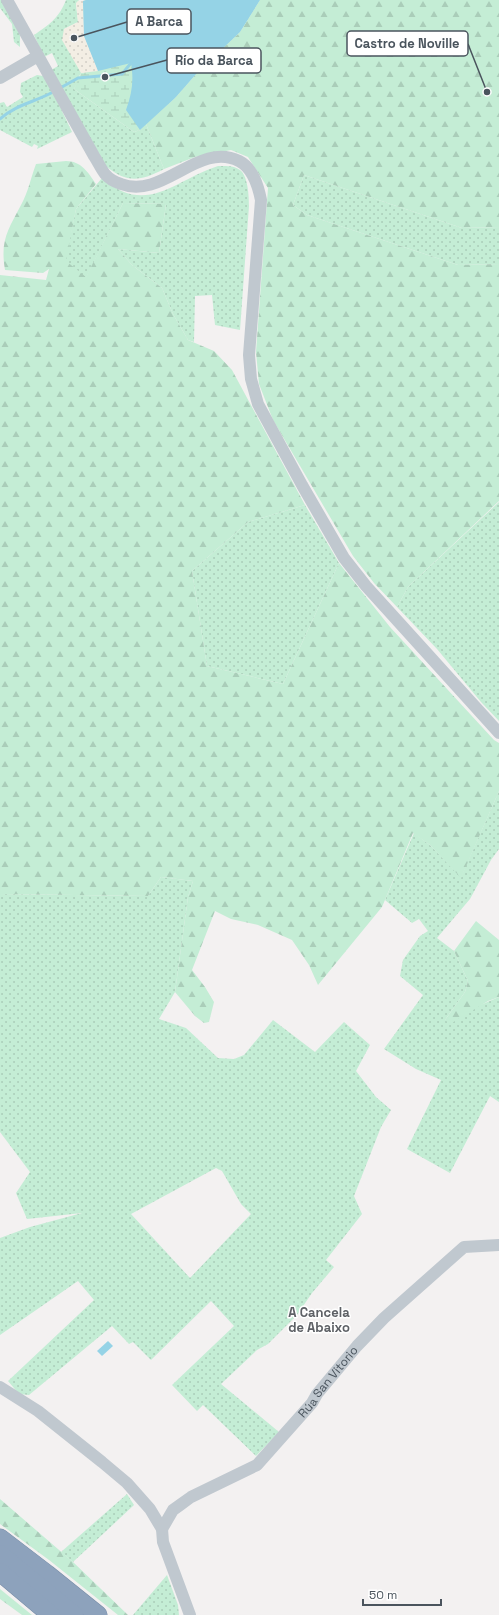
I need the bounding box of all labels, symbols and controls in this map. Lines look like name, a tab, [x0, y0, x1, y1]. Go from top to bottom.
callout: A Barca	[127, 9, 191, 34]
text: A Barca	[135, 13, 183, 30]
callout: Castro de Noville	[347, 31, 468, 56]
text: Castro de Noville	[354, 35, 460, 52]
callout: Río da Barca	[167, 48, 261, 73]
text: Río da Barca	[175, 52, 254, 69]
district label: A Cancela de Abaixo	[288, 1304, 350, 1336]
street label: Rúa San Vitorio	[295, 1343, 362, 1421]
scale bar	[363, 1581, 441, 1607]
text: 50 m	[369, 1587, 397, 1603]

